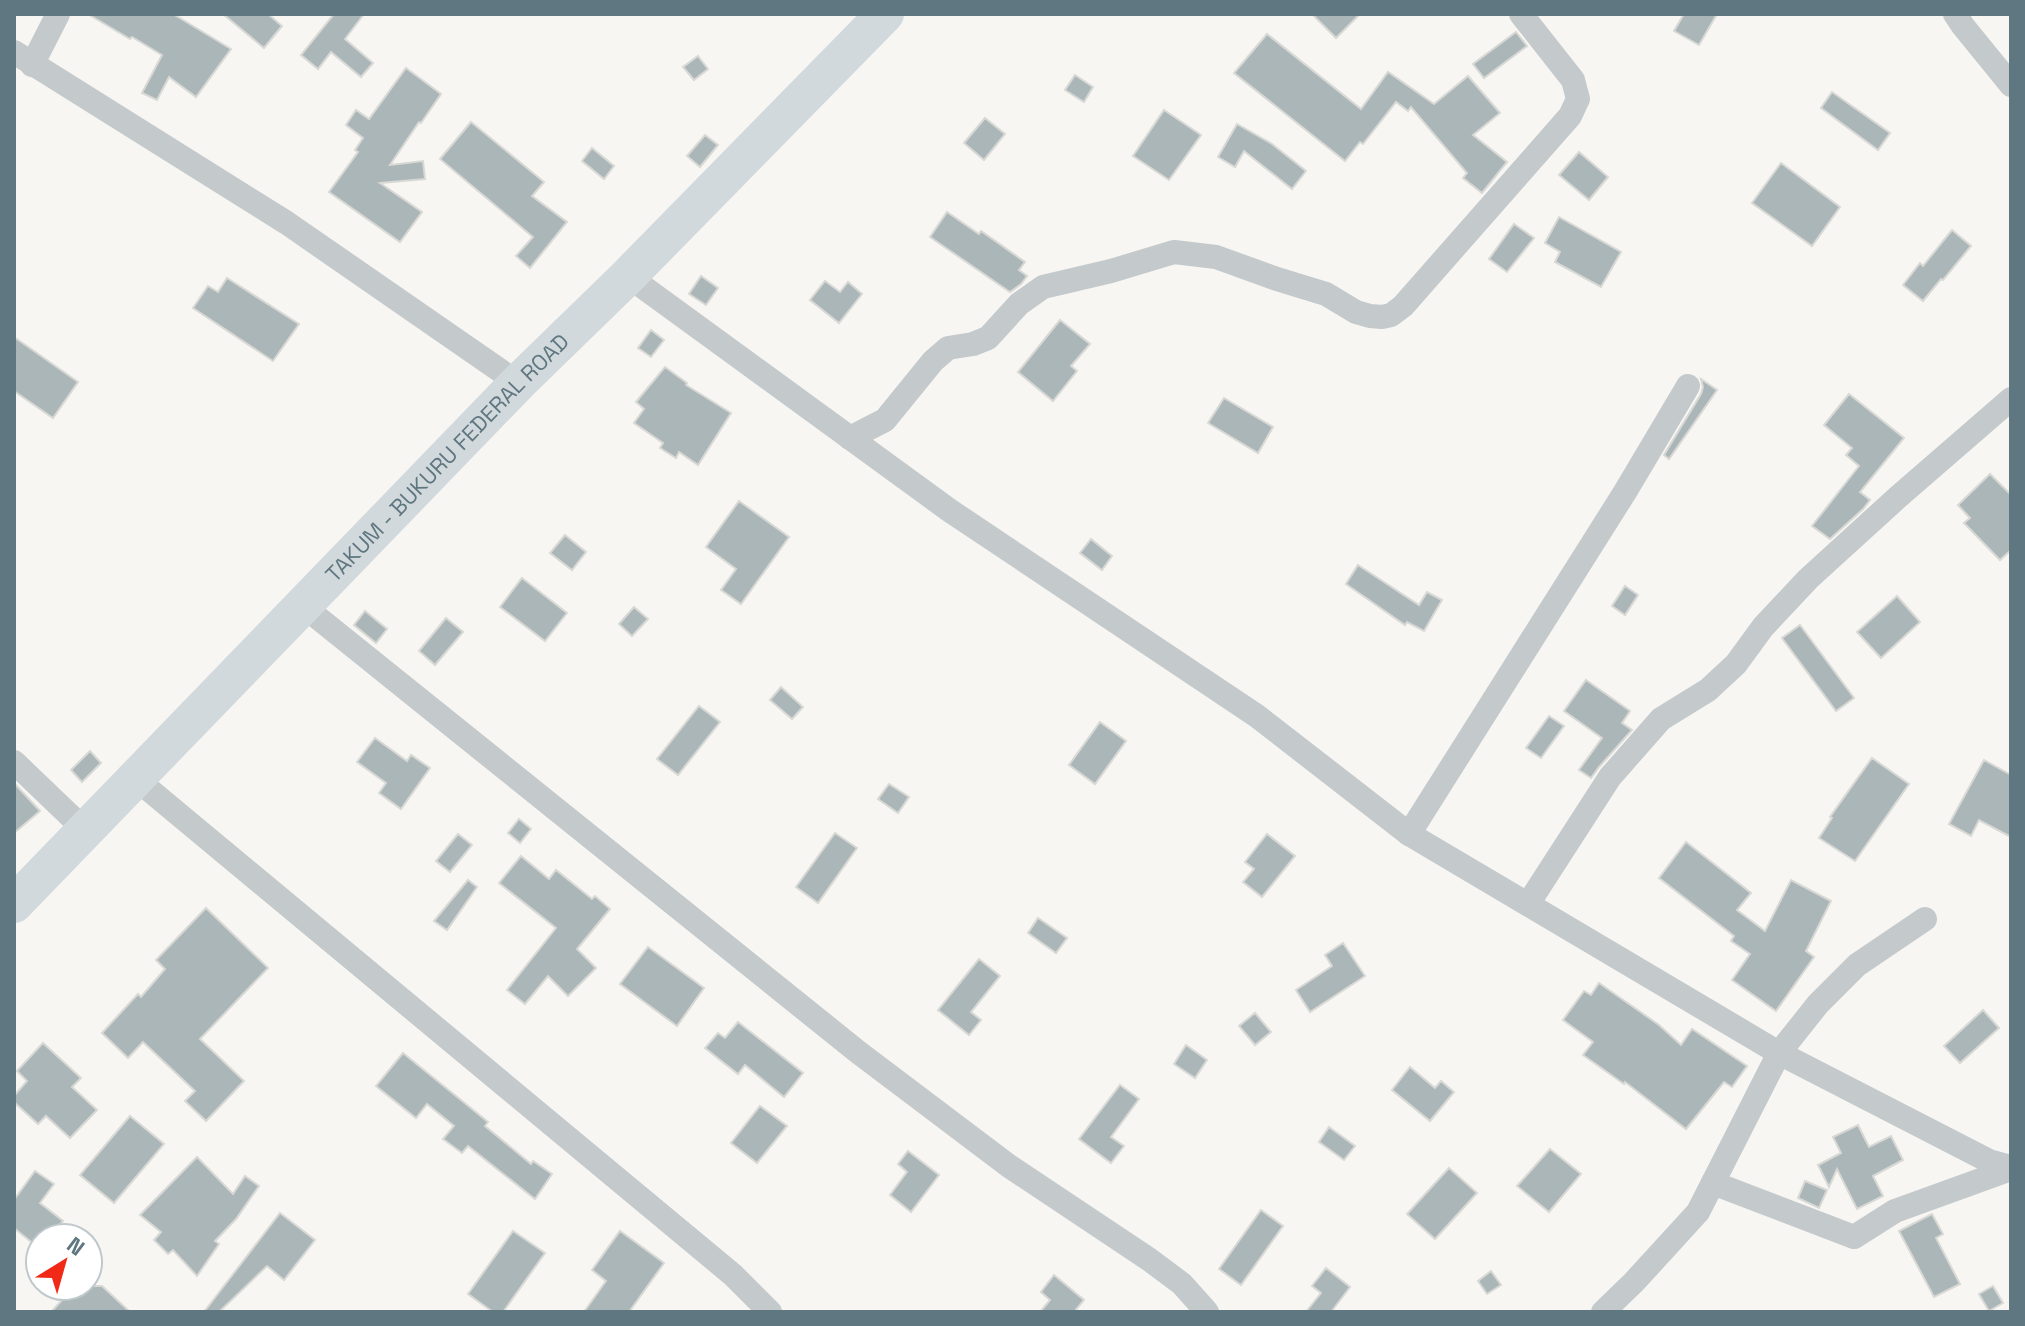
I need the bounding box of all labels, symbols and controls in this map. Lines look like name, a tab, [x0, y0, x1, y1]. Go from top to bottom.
street label: TAKUM - BUKURU FEDERAL ROAD	[319, 327, 575, 588]
north arrow	[24, 1222, 104, 1302]
text: N	[62, 1230, 90, 1262]

